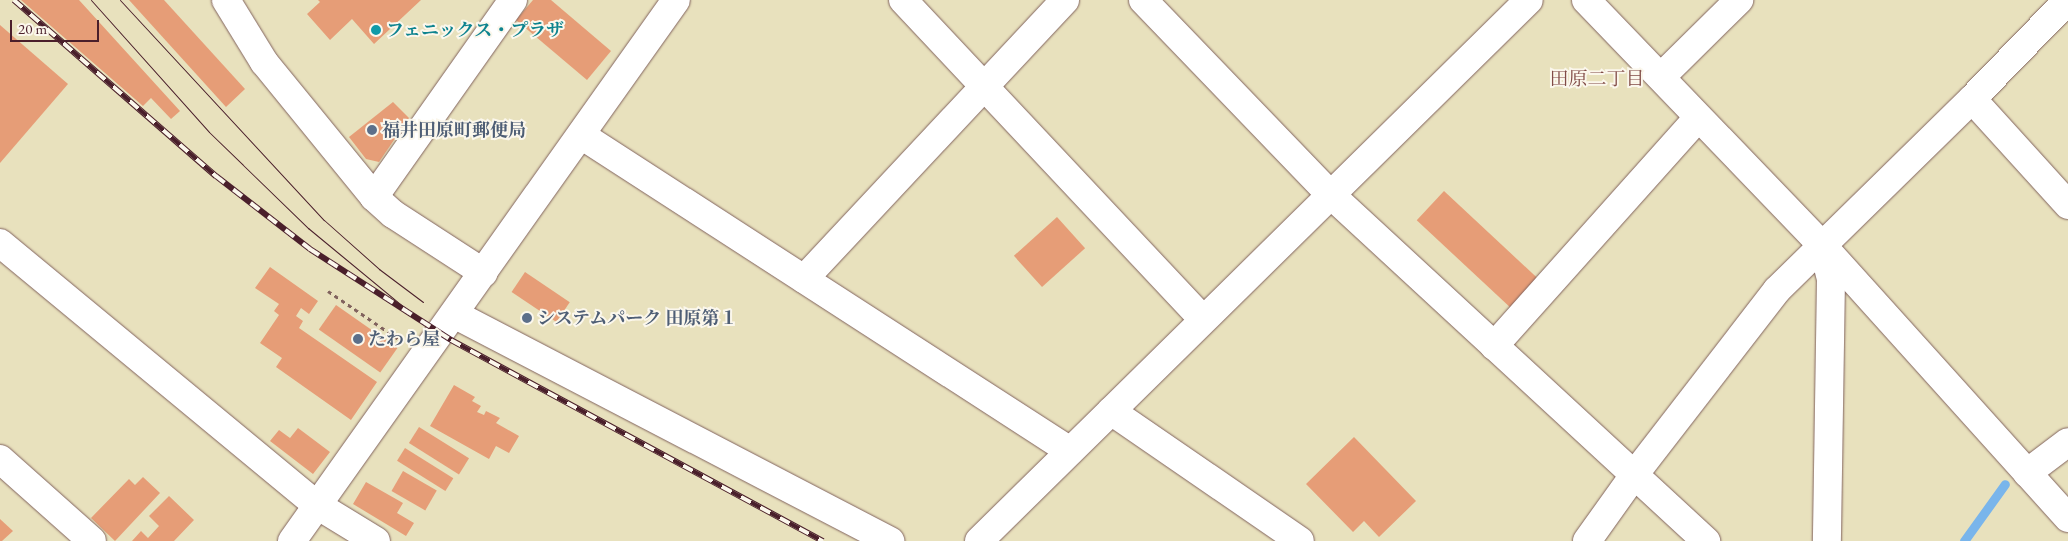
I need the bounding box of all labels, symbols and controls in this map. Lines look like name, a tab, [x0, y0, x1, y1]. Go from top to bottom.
scale bar	[12, 10, 101, 42]
text: 20 m	[18, 19, 47, 38]
place label: フェニックス・プラザ	[386, 19, 566, 41]
marker: フェニックス・プラザ	[370, 24, 382, 36]
district label: 田原二丁目	[1550, 68, 1644, 90]
place label: 福井田原町郵便局	[382, 119, 526, 141]
marker: 福井田原町郵便局	[366, 124, 378, 136]
place label: システムパーク 田原第１	[537, 307, 739, 329]
marker: システムパーク 田原第１	[521, 312, 533, 324]
place label: たわら屋	[368, 328, 440, 350]
marker: たわら屋	[352, 333, 364, 345]

